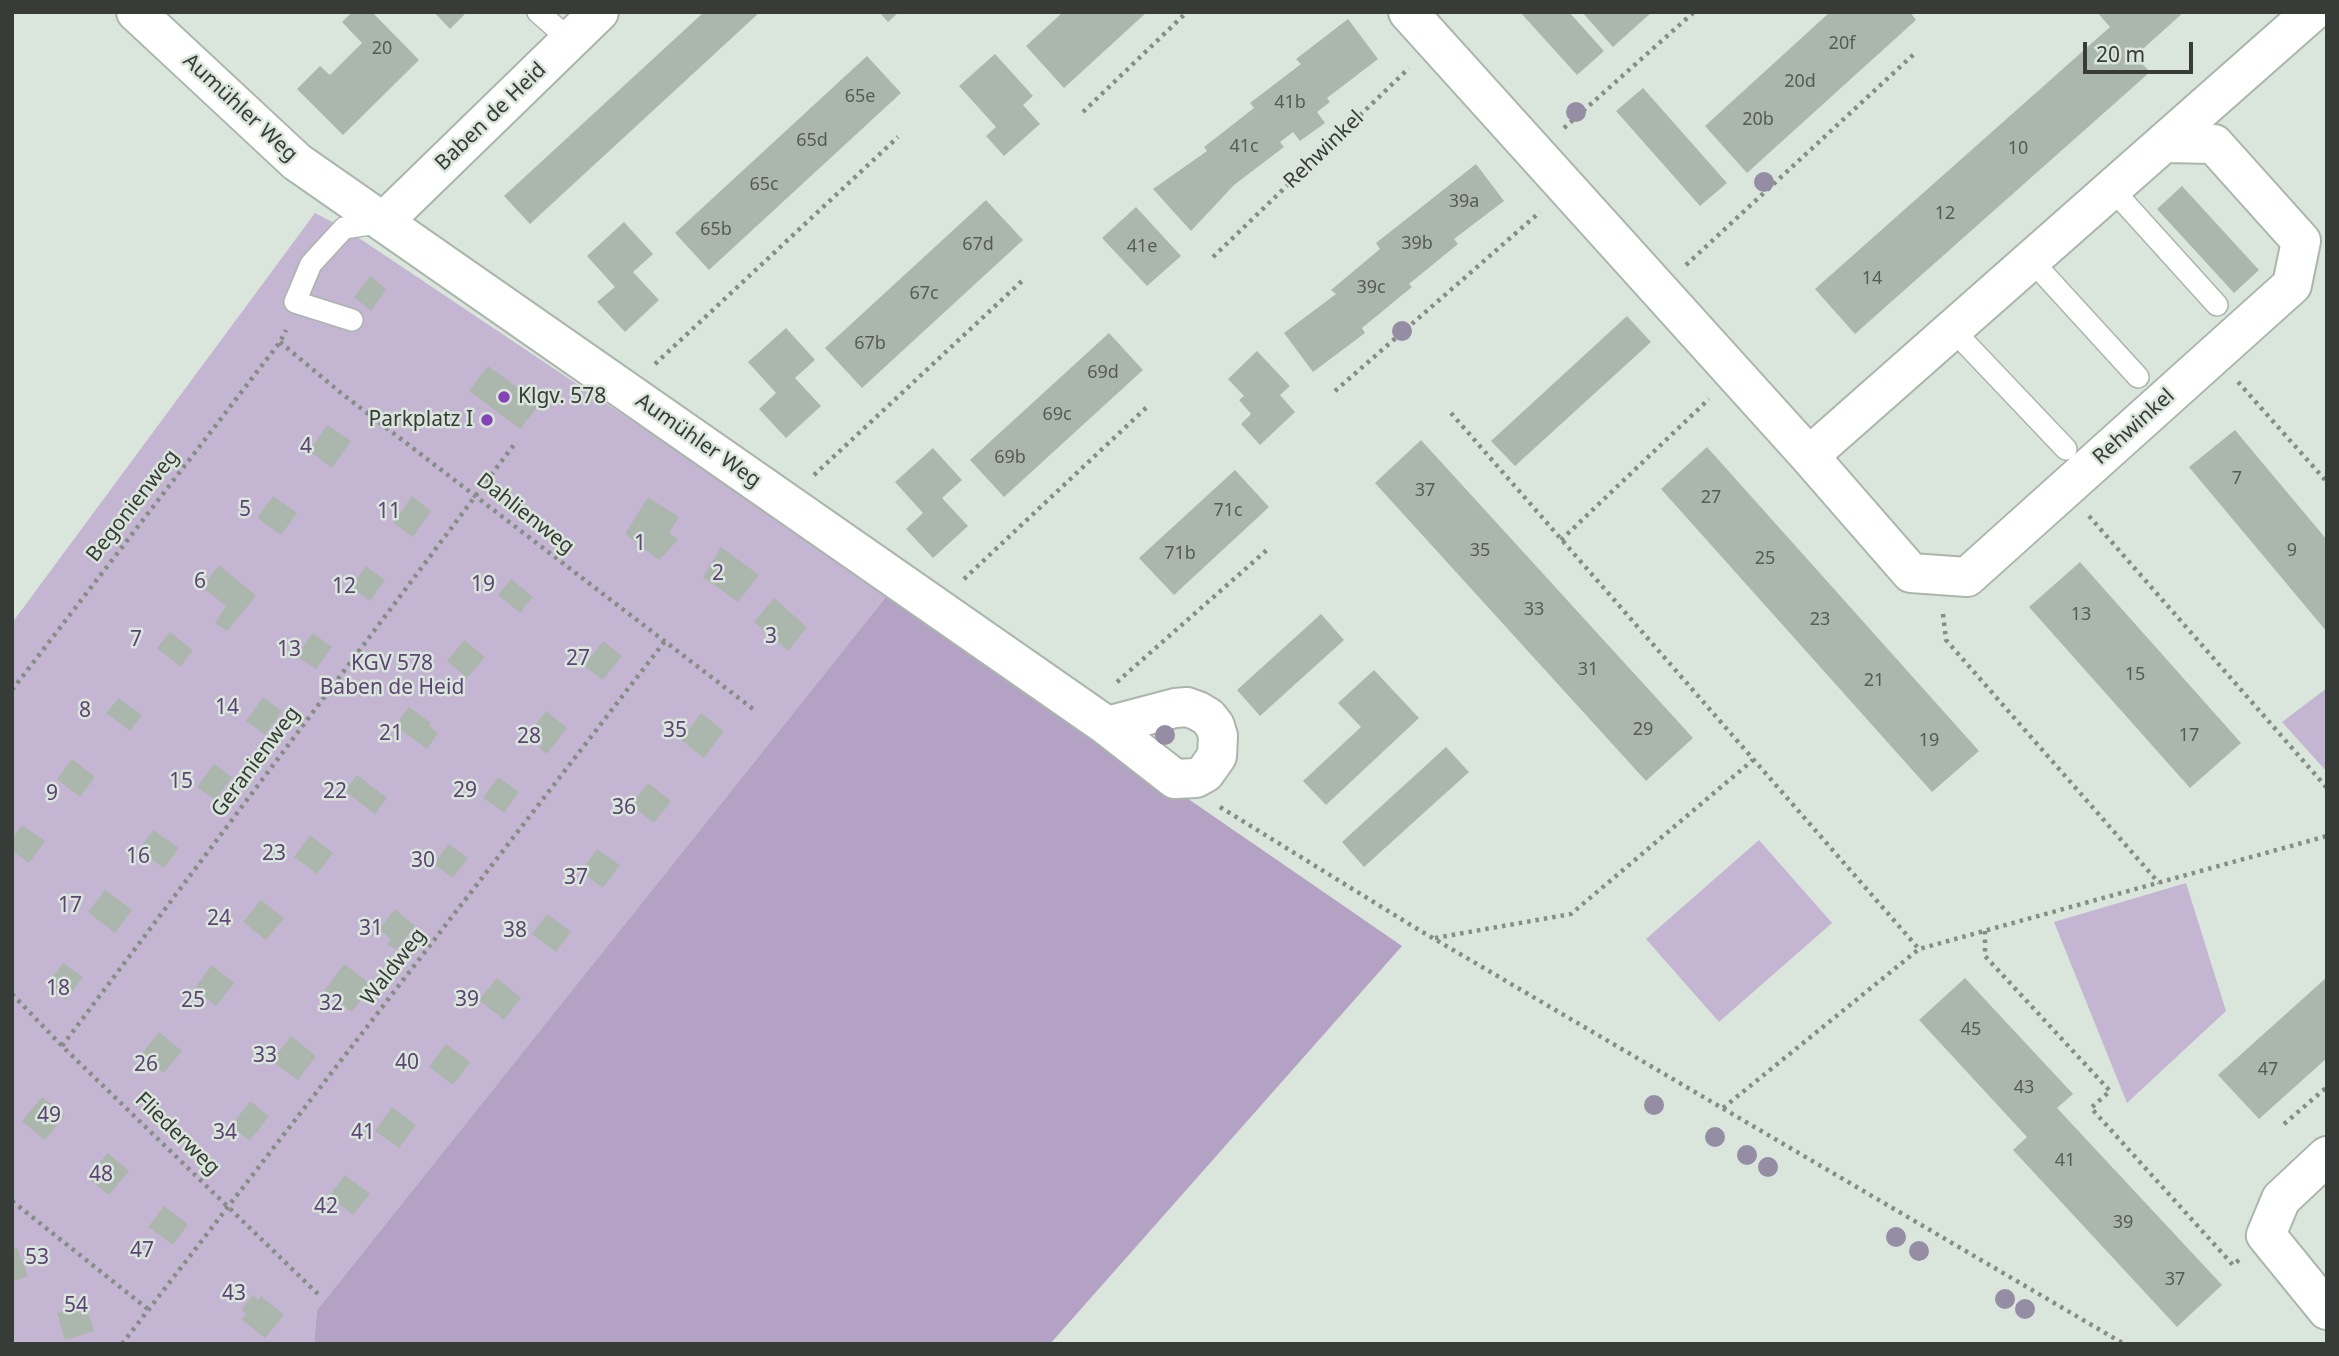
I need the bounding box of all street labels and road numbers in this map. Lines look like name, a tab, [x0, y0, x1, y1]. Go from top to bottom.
street label: Aumühler Weg	[178, 49, 302, 167]
street label: Baben de Heid	[430, 58, 552, 176]
street label: Rehwinkel	[1279, 106, 1369, 194]
street label: Rehwinkel	[2088, 384, 2180, 470]
street label: Aumühler Weg	[630, 388, 766, 494]
street label: Begonienweg	[81, 445, 185, 567]
street label: Dahlienweg	[471, 468, 579, 560]
street label: Geranienweg	[206, 702, 306, 822]
street label: Waldweg	[356, 924, 432, 1010]
street label: Fliederweg	[129, 1087, 225, 1181]

